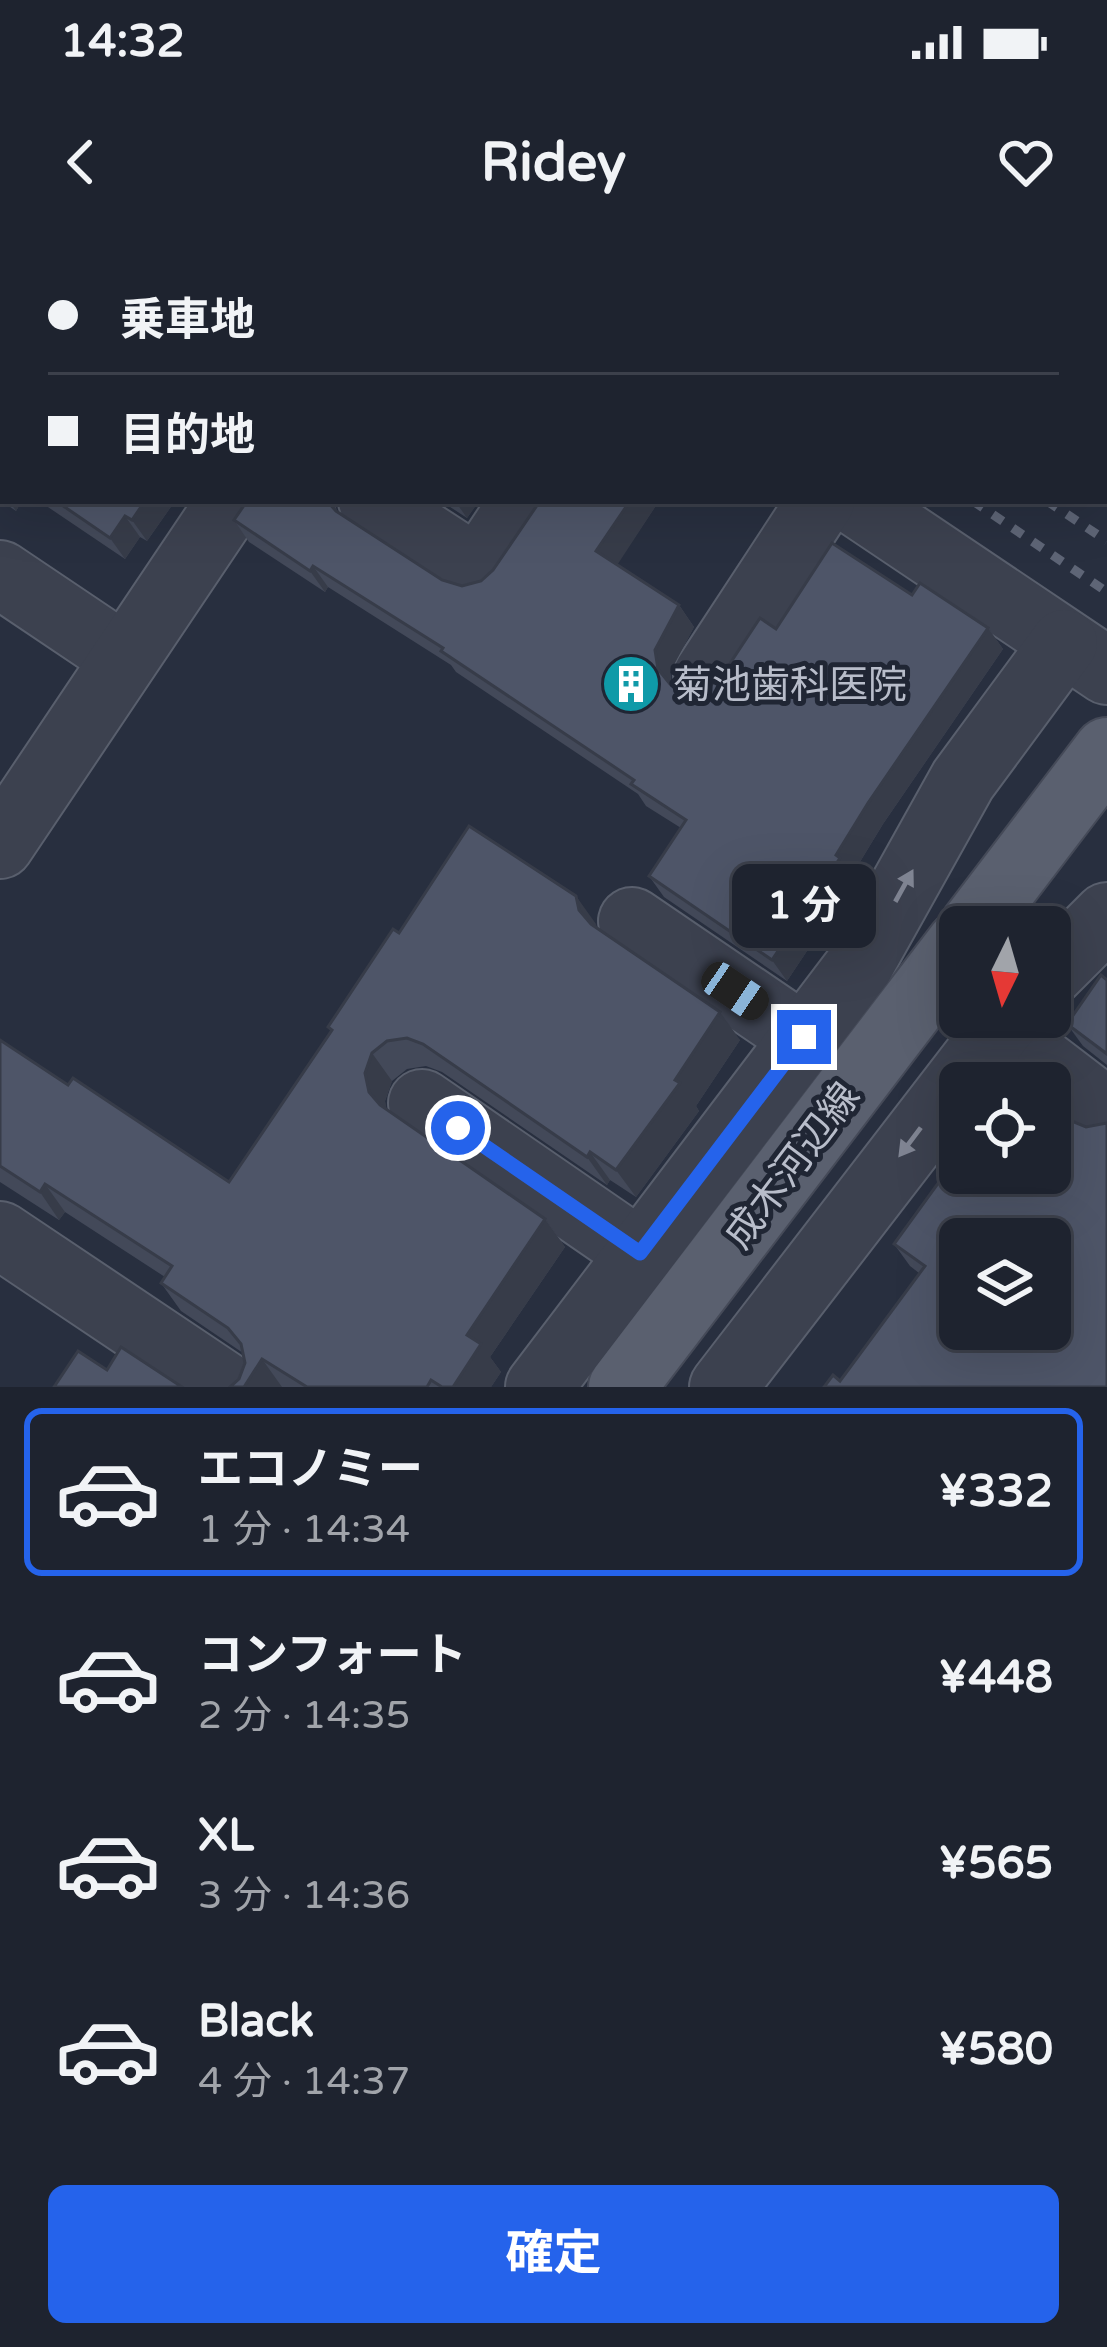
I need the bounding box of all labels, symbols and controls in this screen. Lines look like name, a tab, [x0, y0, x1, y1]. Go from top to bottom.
text: 14:32	[60, 15, 185, 69]
icon: back	[48, 129, 114, 195]
icon: heart	[993, 129, 1059, 195]
text: Ridey	[481, 130, 626, 195]
text: 乗車地	[120, 294, 255, 348]
text: 目的地	[120, 409, 255, 463]
building icon: 菊池歯科医院	[600, 653, 662, 715]
place label: 菊池歯科医院	[673, 662, 907, 709]
callout: 1 分	[732, 863, 876, 947]
one-way arrow	[893, 869, 914, 903]
text: 1 分	[767, 882, 841, 929]
north arrow	[939, 906, 1071, 1038]
map controls	[939, 906, 1071, 1350]
car	[695, 956, 775, 1026]
route end	[777, 1010, 831, 1064]
button: locate	[939, 1062, 1071, 1194]
street label: 成木河辺線	[715, 1074, 870, 1258]
route start	[431, 1101, 485, 1155]
one-way arrow	[898, 1127, 923, 1158]
button: layers	[939, 1218, 1071, 1350]
icon: car	[54, 1438, 162, 1546]
text: エコノミー	[198, 1443, 423, 1497]
text: ¥332	[939, 1465, 1053, 1519]
text: 1 分 · 14:34	[198, 1506, 410, 1553]
icon: car	[54, 1624, 162, 1732]
text: コンフォート	[198, 1629, 467, 1683]
text: ¥448	[939, 1651, 1053, 1705]
text: 2 分 · 14:35	[198, 1692, 410, 1739]
text: XL	[198, 1809, 254, 1863]
icon: car	[54, 1810, 162, 1918]
text: ¥565	[939, 1837, 1053, 1891]
text: 3 分 · 14:36	[198, 1872, 410, 1919]
text: Black	[198, 1995, 314, 2049]
icon: car	[54, 1996, 162, 2104]
text: ¥580	[939, 2023, 1053, 2077]
text: 4 分 · 14:37	[198, 2058, 410, 2105]
button: 確定	[48, 2185, 1059, 2323]

